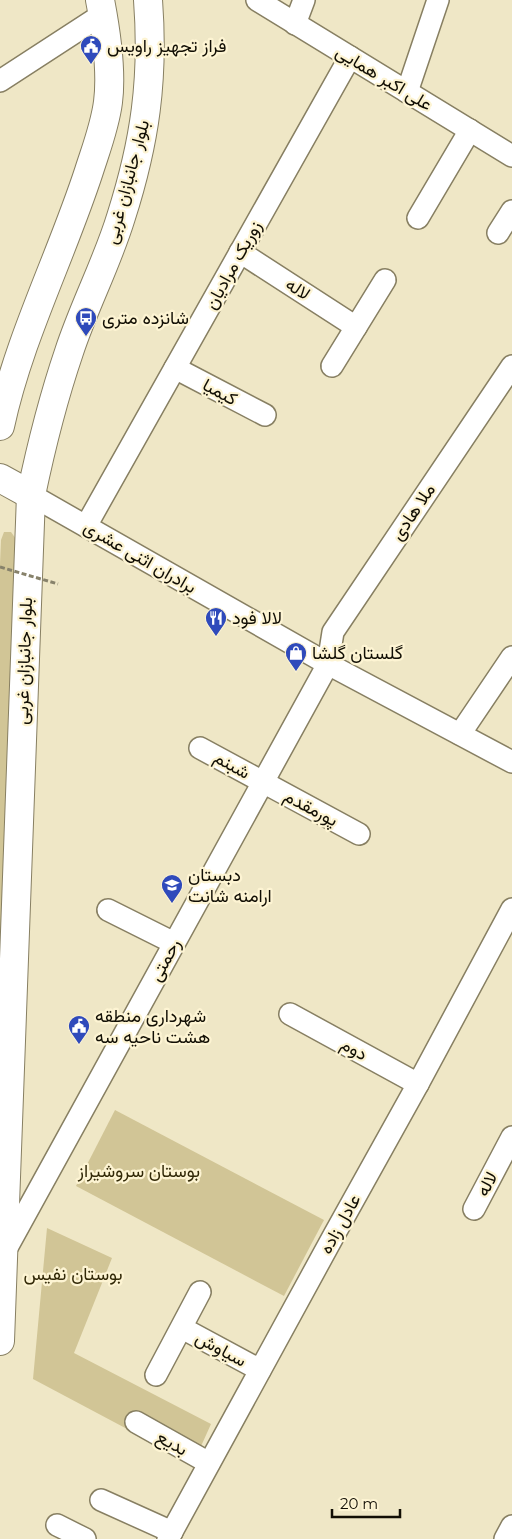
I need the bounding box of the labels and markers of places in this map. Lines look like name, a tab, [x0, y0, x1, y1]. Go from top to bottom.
public building icon: فراز تجهیز راویس	[79, 34, 103, 65]
place label: فراز تجهیز راویس	[107, 35, 227, 57]
bus stop icon: شانزده متری	[74, 306, 98, 337]
place label: شانزده متری	[102, 307, 189, 329]
restaurant icon: لالا فود	[204, 606, 228, 637]
place label: لالا فود	[232, 607, 282, 629]
shop icon: گلستان گلشا	[284, 641, 308, 672]
place label: گلستان گلشا	[312, 642, 403, 664]
place label: دبستان ارامنه شانت	[188, 864, 272, 907]
school or university icon: دبستان ارامنه شانت	[160, 873, 184, 904]
place label: شهرداری منطقه هشت ناحیه سه	[95, 1005, 210, 1048]
public building icon: شهرداری منطقه هشت ناحیه سه	[67, 1014, 91, 1045]

